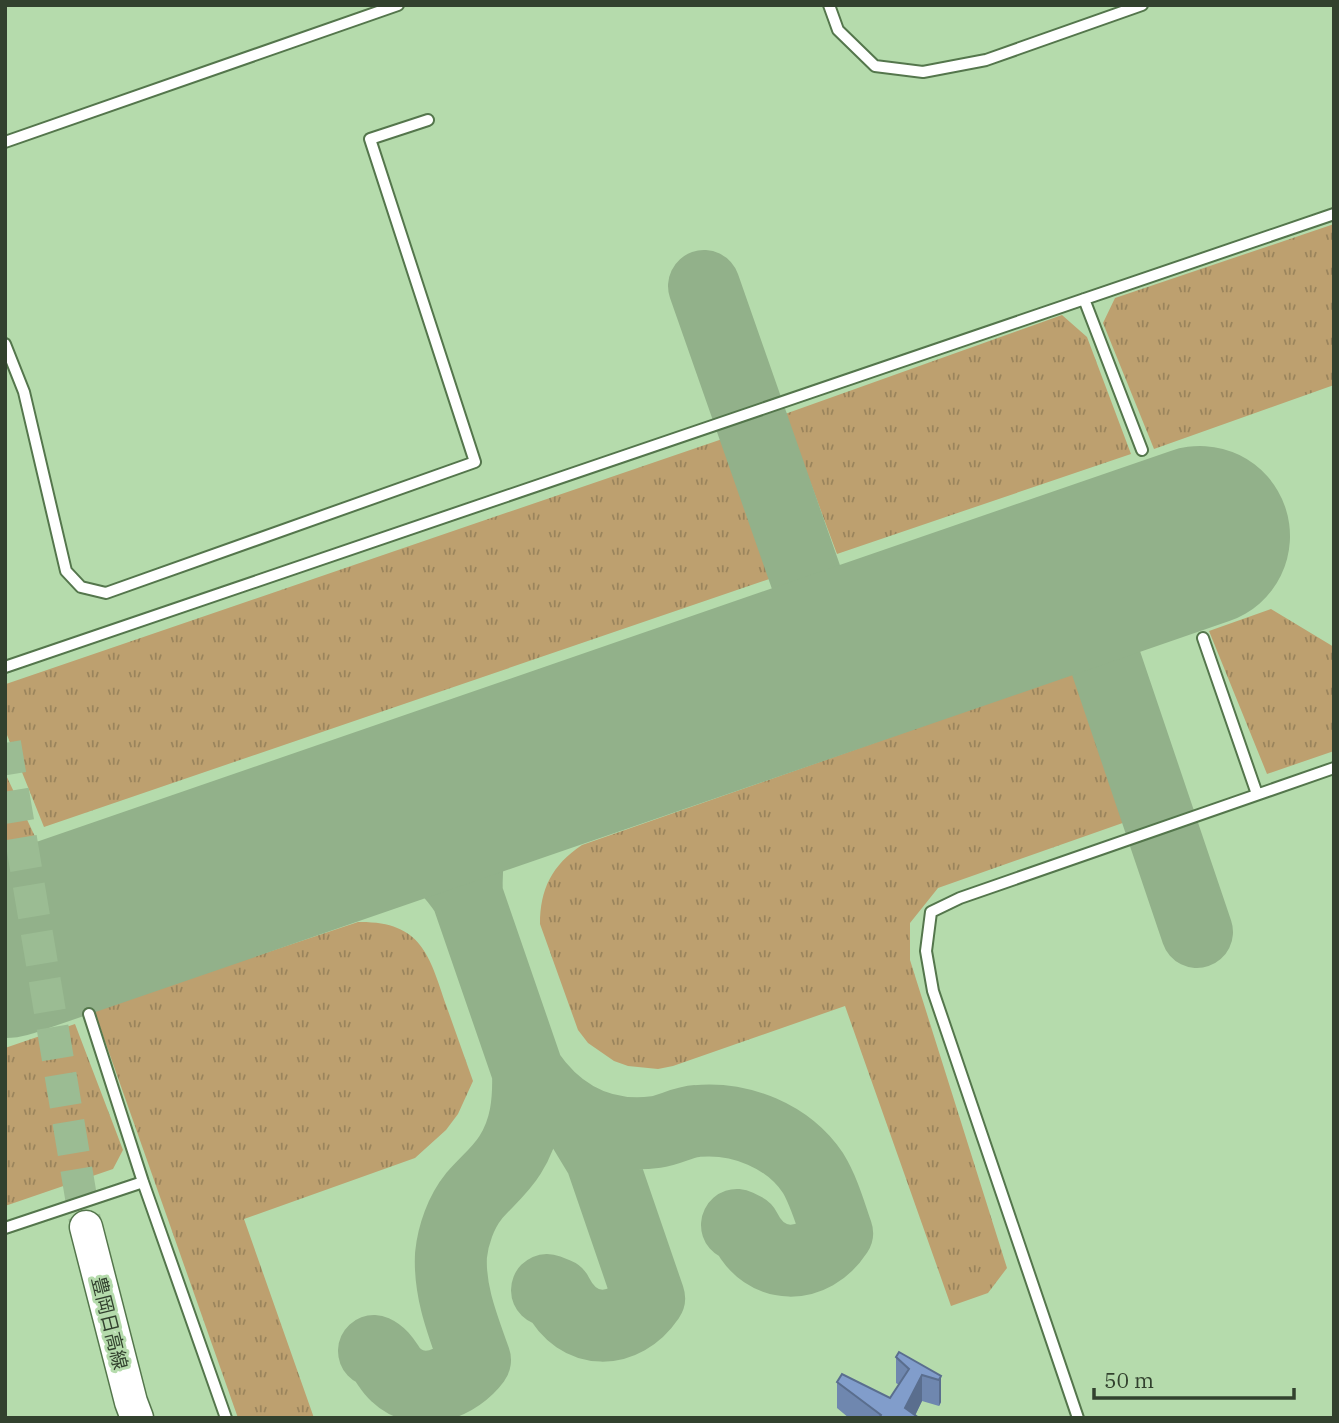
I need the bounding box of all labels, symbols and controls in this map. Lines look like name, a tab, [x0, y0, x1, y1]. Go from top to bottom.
street label: 豊岡日高線	[87, 1274, 133, 1372]
scale bar	[1094, 1356, 1294, 1400]
text: 50 m	[1104, 1366, 1154, 1394]

